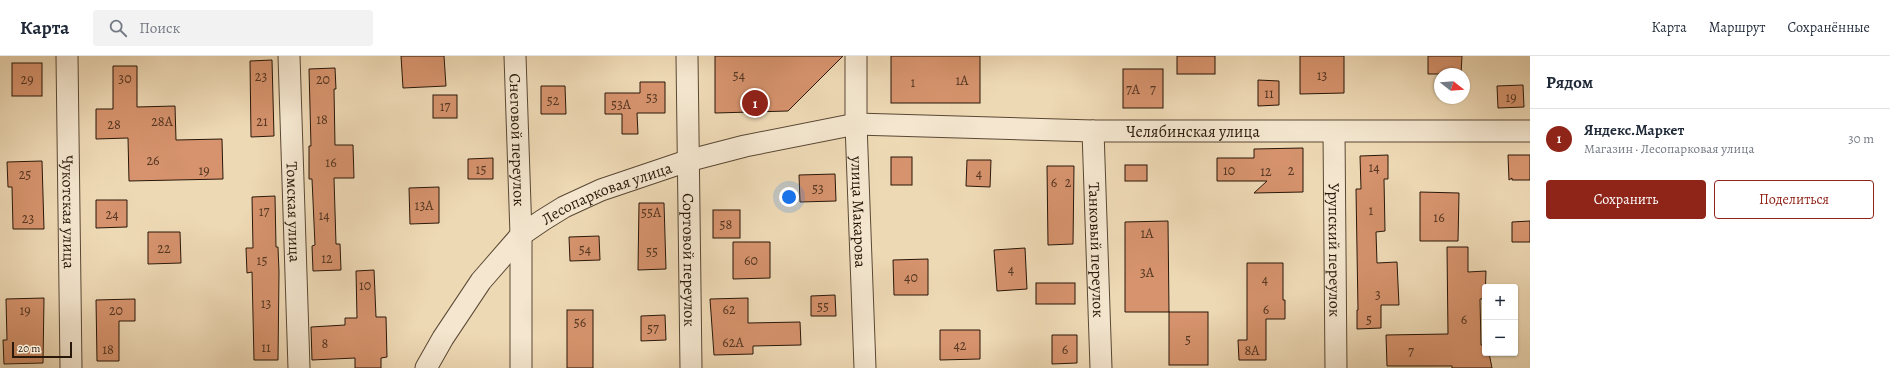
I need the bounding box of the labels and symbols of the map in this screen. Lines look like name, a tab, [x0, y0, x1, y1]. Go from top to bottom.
house number: 54	[733, 66, 745, 85]
house number: 13	[1317, 66, 1327, 85]
house number: 23	[255, 67, 267, 86]
north arrow	[1434, 68, 1470, 104]
house number: 30	[118, 69, 132, 88]
house number: 29	[20, 70, 34, 89]
house number: 20	[316, 70, 330, 89]
house number: 1А	[956, 71, 969, 90]
street label: Снеговой переулок	[504, 73, 530, 207]
house number: 1	[911, 73, 916, 92]
house number: 7А	[1126, 80, 1141, 99]
house number: 7	[1150, 80, 1156, 99]
house number: 11	[1264, 84, 1274, 103]
house number: 53	[646, 88, 658, 107]
pin: 1	[742, 88, 768, 118]
house number: 19	[1505, 88, 1517, 107]
house number: 52	[547, 91, 560, 110]
house number: 53А	[611, 95, 632, 114]
house number: 17	[440, 97, 450, 116]
house number: 18	[316, 110, 328, 129]
house number: 28А	[151, 112, 174, 131]
house number: 21	[256, 112, 268, 131]
house number: 28	[107, 115, 121, 134]
street label: Челябинская улица	[1126, 121, 1260, 143]
house number: 26	[146, 151, 160, 170]
house number: 16	[325, 153, 337, 172]
street label: Чукотская улица	[56, 155, 80, 270]
street label: улица Макарова	[845, 155, 871, 269]
street label: Лесопарковая улица	[537, 157, 676, 231]
house number: 14	[1368, 158, 1380, 177]
house number: 15	[476, 160, 486, 179]
house number: 19	[198, 161, 210, 180]
street label: Томская улица	[280, 161, 306, 263]
house number: 10	[1223, 161, 1235, 180]
house number: 2	[1288, 161, 1295, 180]
house number: 12	[1260, 162, 1272, 181]
house number: 4	[976, 164, 982, 183]
house number: 25	[19, 165, 31, 184]
house number: 6	[1051, 173, 1057, 192]
house number: 2	[1065, 173, 1072, 192]
house number: 53	[812, 179, 824, 198]
street label: Танковый переулок	[1083, 182, 1109, 318]
street label: Урупский переулок	[1322, 183, 1346, 317]
your location	[779, 187, 799, 207]
street label: Сортовой переулок	[677, 193, 700, 327]
house number: 13А	[415, 196, 434, 215]
house number: 1	[1369, 201, 1374, 220]
house number: 17	[259, 202, 269, 221]
house number: 55А	[641, 203, 662, 222]
house number: 24	[106, 205, 119, 224]
house number: 14	[318, 206, 330, 225]
house number: 16	[1433, 208, 1445, 227]
house number: 23	[22, 209, 34, 228]
house number: 58	[720, 215, 733, 234]
house number: 1А	[1141, 224, 1154, 243]
house number: 22	[157, 239, 171, 258]
house number: 54	[579, 240, 591, 259]
house number: 55	[646, 242, 658, 261]
house number: 12	[321, 249, 333, 268]
house number: 15	[257, 251, 267, 270]
house number: 60	[744, 251, 758, 270]
house number: 4	[1008, 260, 1014, 279]
house number: 3А	[1140, 263, 1155, 282]
house number: 40	[904, 268, 918, 287]
house number: 4	[1262, 270, 1268, 289]
house number: 10	[359, 276, 371, 295]
house number: 3	[1375, 285, 1381, 304]
house number: 13	[261, 294, 271, 313]
house number: 55	[817, 297, 829, 316]
house number: 62	[722, 300, 736, 319]
house number: 6	[1263, 300, 1269, 319]
house number: 19	[19, 301, 31, 320]
house number: 20	[109, 301, 123, 320]
house number: 5	[1366, 310, 1372, 329]
house number: 6	[1461, 310, 1467, 329]
house number: 56	[574, 313, 586, 332]
house number: 57	[647, 319, 659, 338]
house number: 5	[1185, 330, 1191, 349]
house number: 62А	[722, 333, 744, 352]
house number: 8	[322, 334, 329, 353]
house number: 42	[954, 336, 967, 355]
house number: 11	[261, 338, 271, 357]
scale bar	[12, 340, 72, 359]
house number: 18	[102, 340, 114, 359]
house number: 6	[1062, 340, 1068, 359]
house number: 8А	[1245, 341, 1260, 360]
house number: 7	[1408, 342, 1414, 361]

